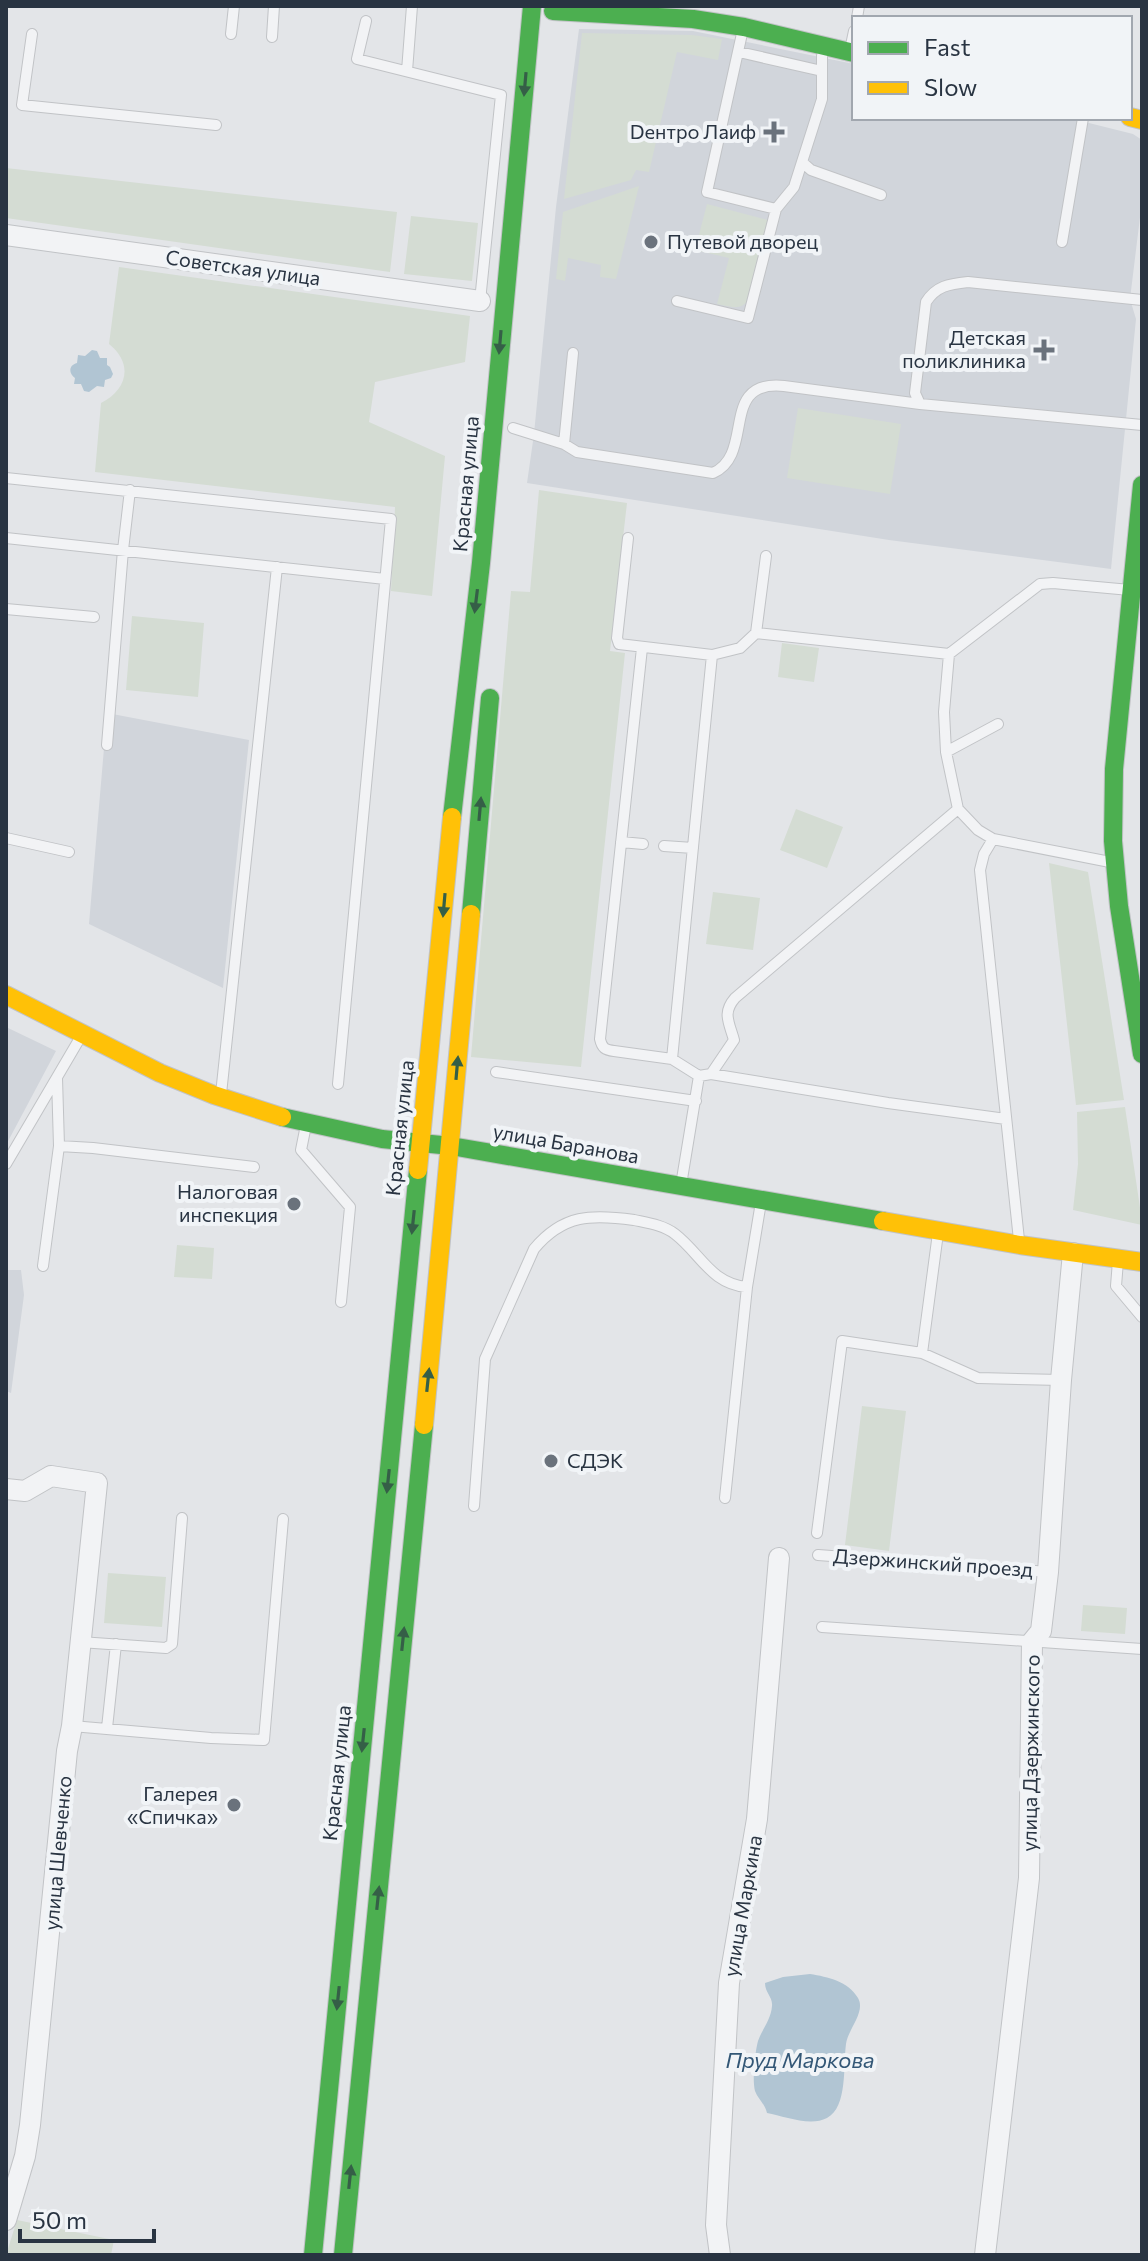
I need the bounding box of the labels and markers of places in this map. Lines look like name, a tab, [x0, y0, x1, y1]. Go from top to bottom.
place label: Dентро Лаиф	[630, 119, 756, 143]
marker: Dентро Лаиф	[763, 121, 785, 143]
place label: Путевой дворец	[667, 229, 818, 253]
marker: Путевой дворец	[642, 233, 660, 251]
place label: Детская поликлиника	[902, 325, 1026, 372]
marker: Детская поликлиника	[1033, 339, 1055, 361]
place label: Налоговая инспекция	[177, 1179, 278, 1226]
marker: Налоговая инспекция	[285, 1195, 303, 1213]
place label: СДЭК	[567, 1448, 624, 1472]
marker: СДЭК	[542, 1452, 560, 1470]
place label: Галерея «Спичка»	[127, 1781, 218, 1828]
marker: Галерея «Спичка»	[225, 1796, 243, 1814]

